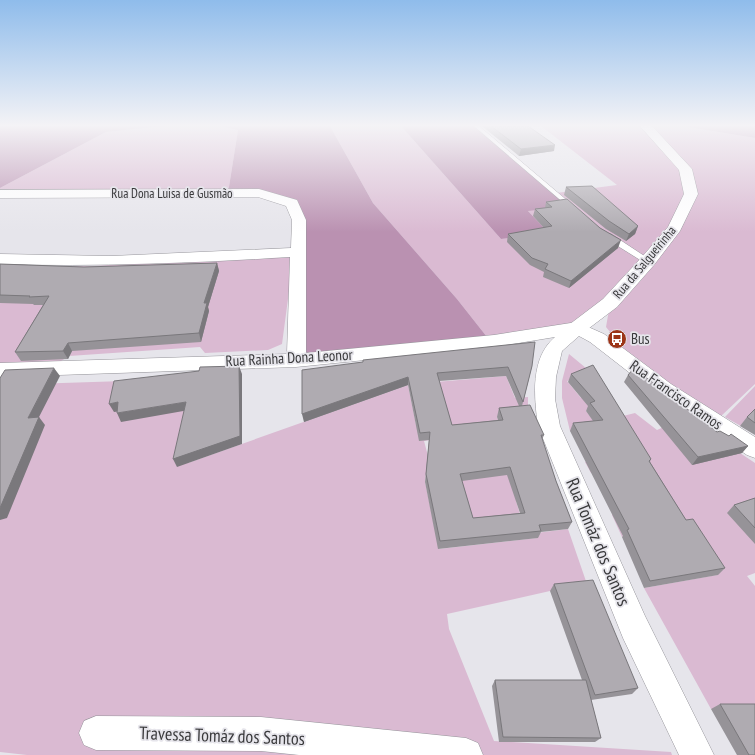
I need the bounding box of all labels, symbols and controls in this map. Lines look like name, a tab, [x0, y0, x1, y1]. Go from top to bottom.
street label: Rua Dona Luisa de Gusmão	[111, 185, 233, 202]
street label: Rua da Salgueirinha	[609, 223, 680, 302]
bus stop icon: Bus	[606, 328, 628, 350]
place label: Bus	[631, 329, 650, 348]
street label: Rua Rainha Dona Leonor	[225, 345, 354, 370]
street label: Rua Francisco Ramos	[626, 356, 726, 434]
street label: Rua Tomáz dos Santos	[561, 474, 636, 609]
street label: Travessa Tomáz dos Santos	[139, 721, 305, 750]

